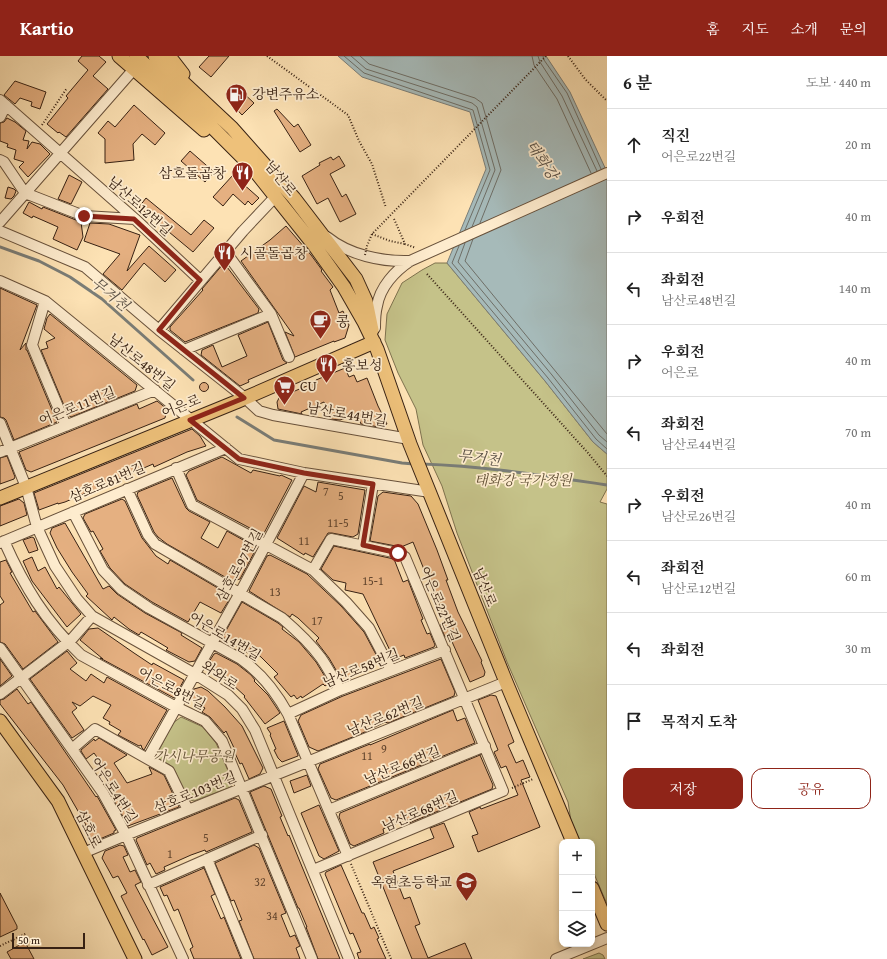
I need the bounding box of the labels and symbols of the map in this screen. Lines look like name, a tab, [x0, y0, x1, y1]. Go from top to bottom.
fuel station icon: 강변주유소	[224, 81, 250, 114]
place label: 강변주유소	[252, 84, 320, 104]
water label: 태화강	[522, 136, 565, 186]
street label: 남산로	[260, 156, 302, 200]
restaurant icon: 삼호돌곱창	[229, 160, 255, 193]
place label: 삼호돌곱창	[158, 163, 226, 183]
street label: 남산로12번길	[103, 171, 177, 241]
route end	[75, 207, 93, 225]
restaurant icon: 시골돌곱창	[211, 240, 237, 273]
place label: 시골돌곱창	[240, 243, 308, 263]
water label: 무거천	[87, 272, 135, 316]
cafe icon: 콩	[308, 308, 334, 341]
place label: 콩	[336, 311, 350, 331]
street label: 남산로48번길	[104, 329, 180, 395]
restaurant icon: 홍보성	[313, 352, 339, 385]
place label: 홍보성	[342, 355, 383, 375]
supermarket icon: CU	[272, 373, 298, 406]
place label: CU	[300, 376, 317, 396]
street label: 어은로11번길	[36, 382, 118, 430]
street label: 어은로	[158, 389, 204, 423]
street label: 남산로44번길	[305, 397, 389, 431]
water label: 무거천	[456, 444, 503, 471]
street label: 삼호로81번길	[66, 457, 148, 507]
park label: 태화강 국가정원	[474, 470, 573, 490]
house number: 7	[323, 483, 329, 500]
house number: 5	[338, 487, 344, 504]
house number: 11-5	[327, 514, 349, 531]
street label: 삼호로97번길	[211, 525, 267, 605]
house number: 11	[298, 532, 310, 549]
route start	[389, 544, 407, 562]
street label: 어은로22번길	[415, 563, 465, 645]
street label: 남산로	[468, 564, 502, 610]
house number: 15-1	[362, 572, 384, 589]
house number: 13	[269, 583, 281, 600]
street label: 어은로14번길	[185, 607, 265, 665]
house number: 17	[311, 612, 323, 629]
street label: 남산로58번길	[320, 644, 402, 692]
street label: 와와로	[198, 655, 243, 695]
street label: 어은로8번길	[134, 662, 210, 714]
street label: 남산로62번길	[344, 692, 426, 740]
house number: 9	[381, 740, 387, 757]
street label: 남산로66번길	[361, 741, 443, 789]
park label: 가시나무공원	[153, 746, 236, 766]
house number: 11	[361, 747, 373, 764]
street label: 어은로4번길	[86, 753, 142, 827]
street label: 삼호로103번길	[151, 766, 239, 818]
street label: 남산로68번길	[379, 786, 461, 836]
street label: 삼호로	[71, 806, 107, 852]
house number: 5	[203, 829, 209, 846]
house number: 1	[167, 845, 173, 862]
school or university icon: 옥현초등학교	[454, 869, 480, 902]
place label: 옥현초등학교	[371, 872, 452, 892]
house number: 32	[254, 873, 266, 890]
house number: 34	[266, 907, 278, 924]
scale bar	[12, 931, 85, 950]

